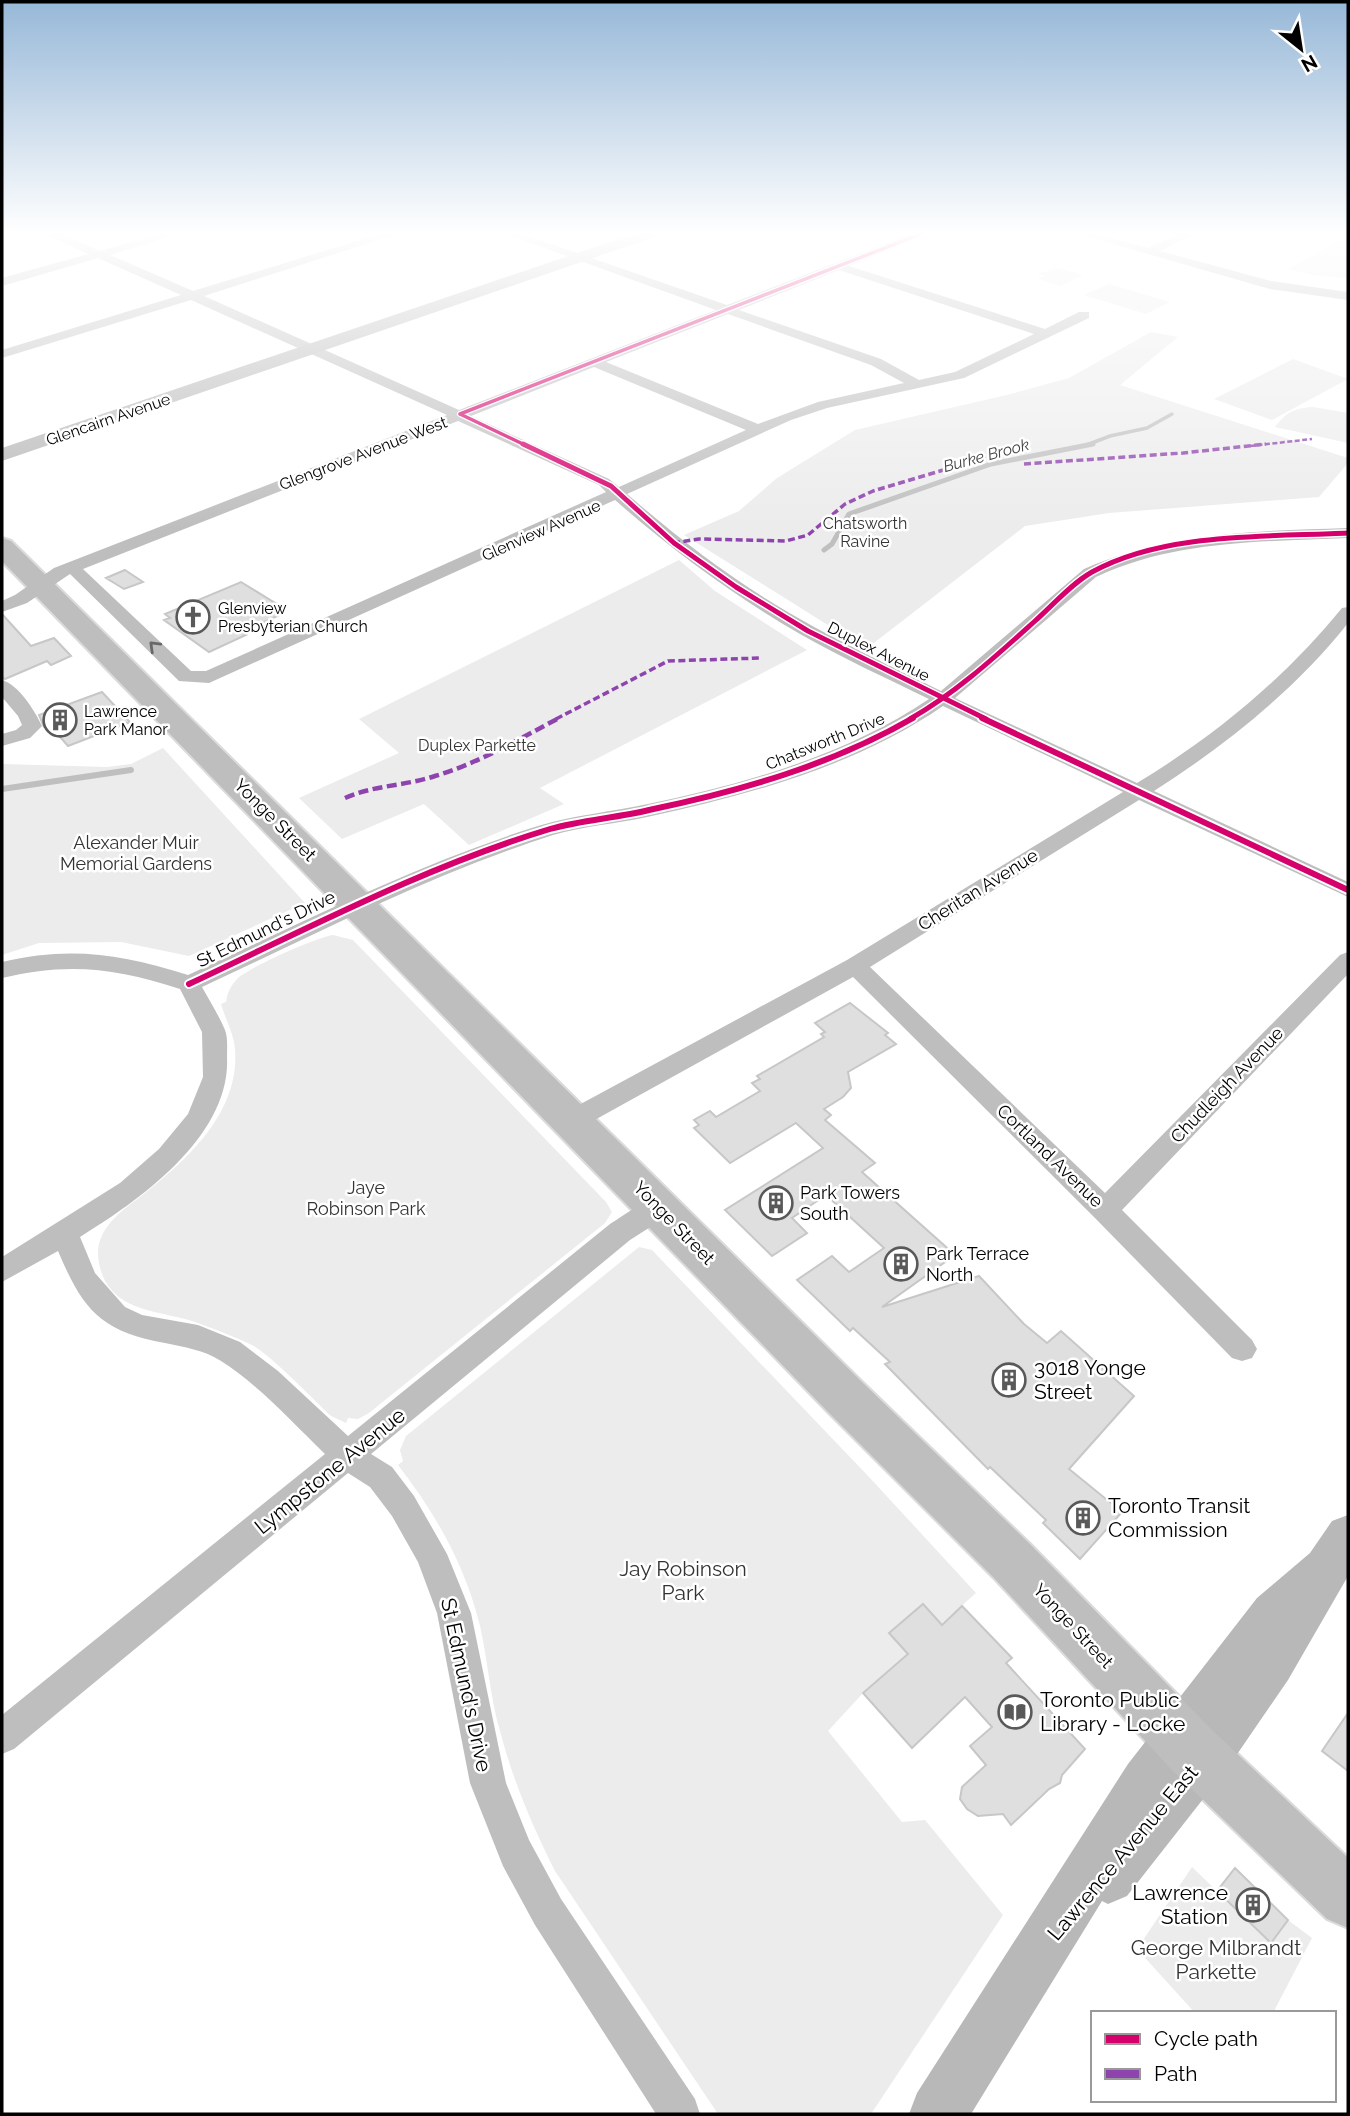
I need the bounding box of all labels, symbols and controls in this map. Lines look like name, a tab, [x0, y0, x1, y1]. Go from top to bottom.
north arrow	[1266, 14, 1336, 84]
text: N	[1298, 51, 1321, 77]
street label: Glencairn Avenue	[44, 389, 173, 450]
street label: Glengrove Avenue West	[277, 412, 450, 494]
water label: Burke Brook	[941, 435, 1032, 476]
street label: Glenview Avenue	[479, 496, 603, 565]
park label: Chatsworth Ravine	[823, 514, 907, 551]
church icon: Glenview Presbyterian Church	[174, 598, 212, 636]
place label: Glenview Presbyterian Church	[218, 599, 368, 636]
street label: Duplex Avenue	[825, 618, 933, 685]
one-way arrow	[149, 641, 162, 654]
building icon: Lawrence Park Manor	[41, 701, 79, 739]
place label: Lawrence Park Manor	[84, 702, 168, 739]
street label: Chatsworth Drive	[763, 709, 887, 774]
park label: Duplex Parkette	[418, 736, 536, 755]
street label: Yonge Street	[230, 774, 321, 865]
park label: Alexander Muir Memorial Gardens	[60, 832, 212, 874]
street label: Cheritan Avenue	[914, 844, 1042, 935]
street label: St Edmund's Drive	[193, 886, 339, 971]
street label: Chudleigh Avenue	[1166, 1022, 1288, 1147]
street label: Cortland Avenue	[993, 1100, 1108, 1212]
park label: Jaye Robinson Park	[307, 1177, 426, 1219]
street label: Yonge Street	[629, 1177, 719, 1269]
place label: Park Towers South	[800, 1182, 900, 1224]
building icon: Park Towers South	[757, 1184, 795, 1222]
place label: Park Terrace North	[926, 1243, 1030, 1285]
building icon: Park Terrace North	[882, 1245, 920, 1283]
place label: 3018 Yonge Street	[1034, 1355, 1146, 1404]
building icon: 3018 Yonge Street	[990, 1361, 1028, 1399]
street label: Lympstone Avenue	[249, 1402, 410, 1539]
place label: Toronto Transit Commission	[1108, 1493, 1250, 1542]
building icon: Toronto Transit Commission	[1064, 1499, 1102, 1537]
park label: Jay Robinson Park	[619, 1556, 747, 1605]
street label: Yonge Street	[1029, 1579, 1118, 1672]
street label: St Edmund's Drive	[436, 1596, 497, 1774]
place label: Toronto Public Library - Locke	[1040, 1687, 1185, 1736]
library icon: Toronto Public Library - Locke	[996, 1693, 1034, 1731]
street label: Lawrence Avenue East	[1042, 1760, 1203, 1945]
place label: Lawrence Station	[1132, 1880, 1228, 1929]
building icon: Lawrence Station	[1234, 1886, 1272, 1924]
park label: George Milbrandt Parkette	[1131, 1935, 1301, 1984]
legend	[1091, 2011, 1336, 2102]
text: Cycle path	[1154, 2026, 1258, 2051]
text: Path	[1154, 2061, 1198, 2086]

